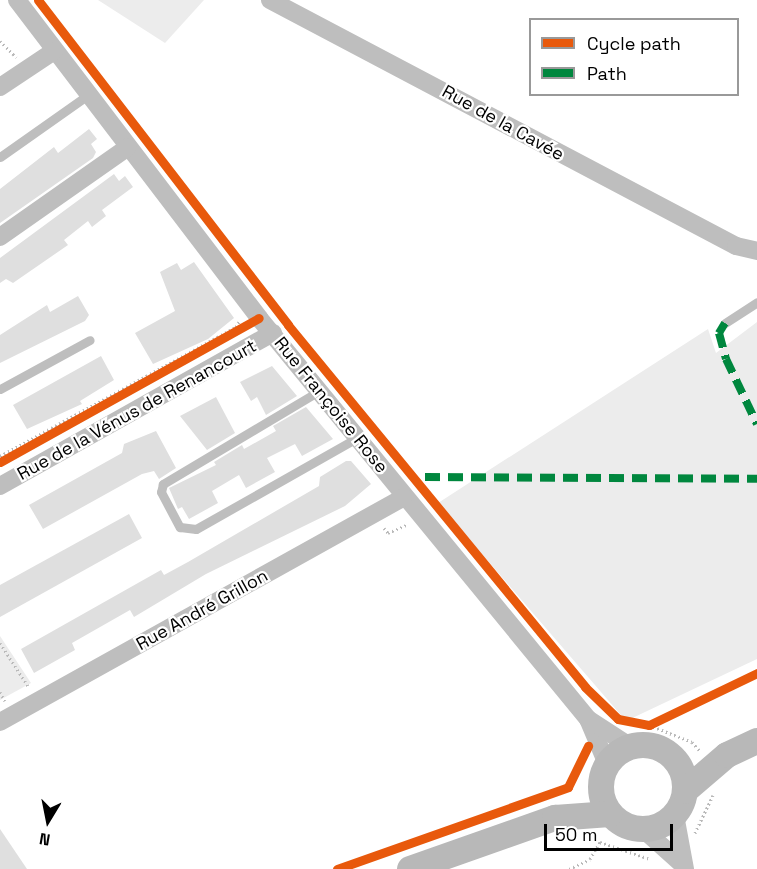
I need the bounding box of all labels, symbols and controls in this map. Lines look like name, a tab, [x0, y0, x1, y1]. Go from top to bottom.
legend	[529, 18, 739, 96]
text: Cycle path	[587, 32, 681, 55]
text: Path	[587, 62, 627, 85]
street label: Rue de la Cavée	[438, 81, 568, 165]
street label: Rue Françoise Rose	[269, 333, 393, 477]
street label: Rue de la Vénus de Renancourt	[14, 335, 260, 485]
street label: Rue André Grillon	[132, 565, 272, 655]
north arrow	[18, 791, 78, 851]
scale bar	[547, 812, 676, 850]
text: 50 m	[555, 823, 597, 846]
text: N	[38, 828, 52, 850]

